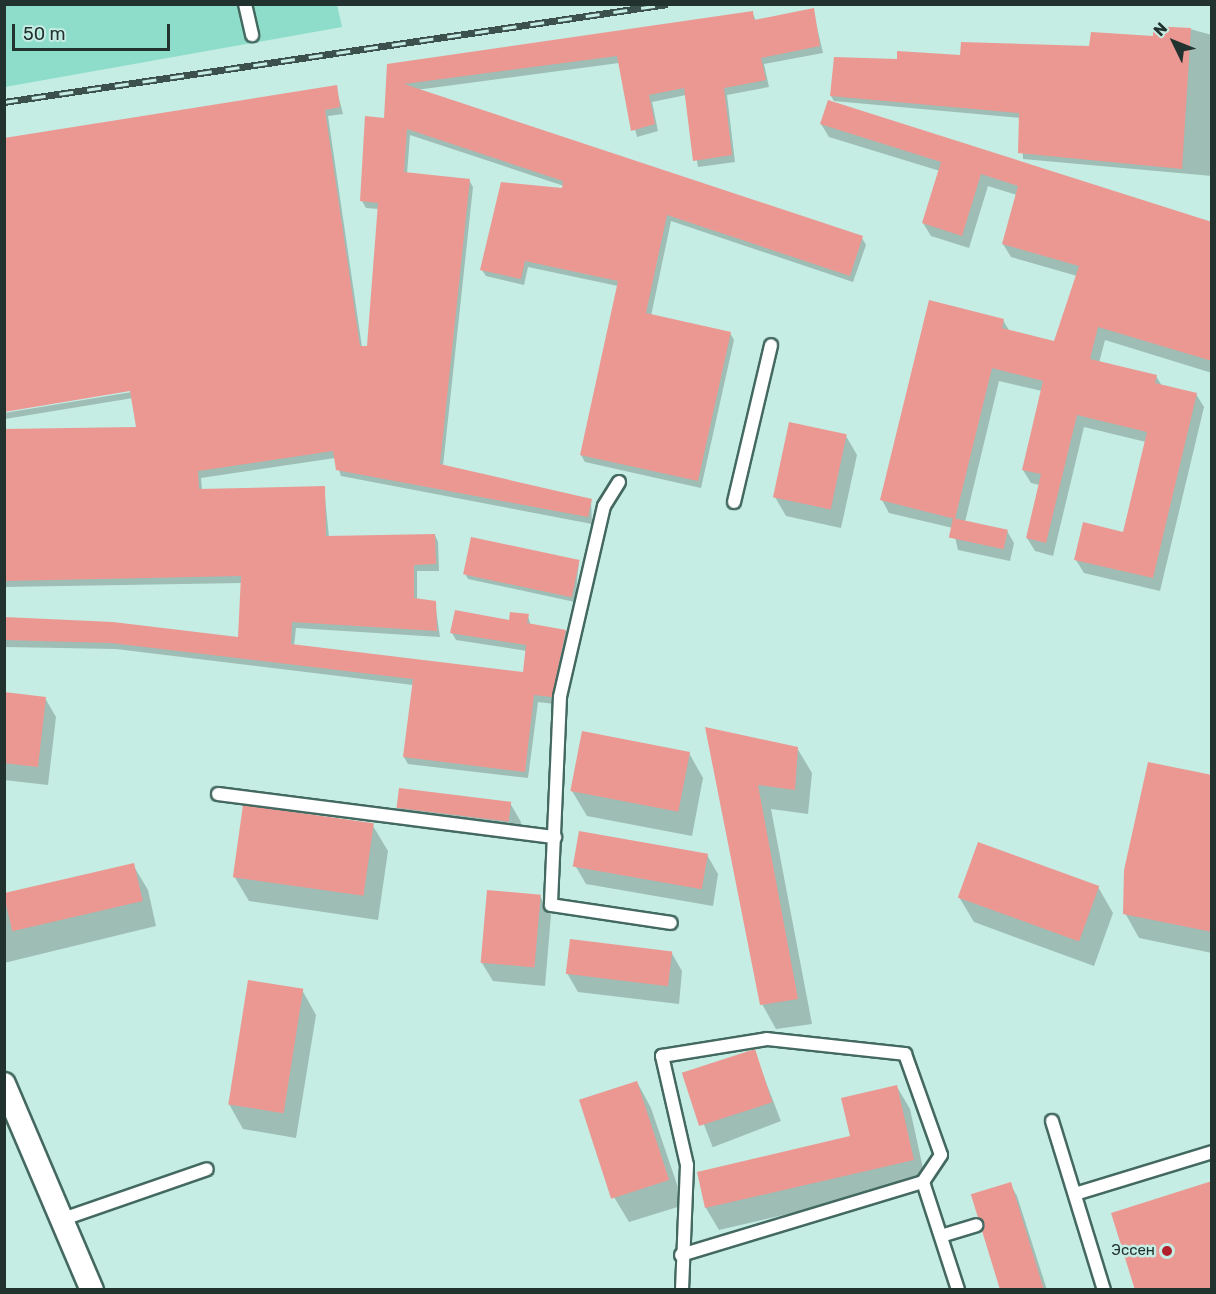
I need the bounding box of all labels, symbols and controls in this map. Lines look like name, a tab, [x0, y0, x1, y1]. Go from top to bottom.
scale bar	[15, 12, 172, 50]
north arrow	[1144, 12, 1204, 72]
text: N	[1150, 19, 1171, 40]
text: 50 m	[23, 23, 66, 45]
place label: Эссен	[1111, 1242, 1155, 1260]
marker: Эссен	[1160, 1244, 1174, 1258]

